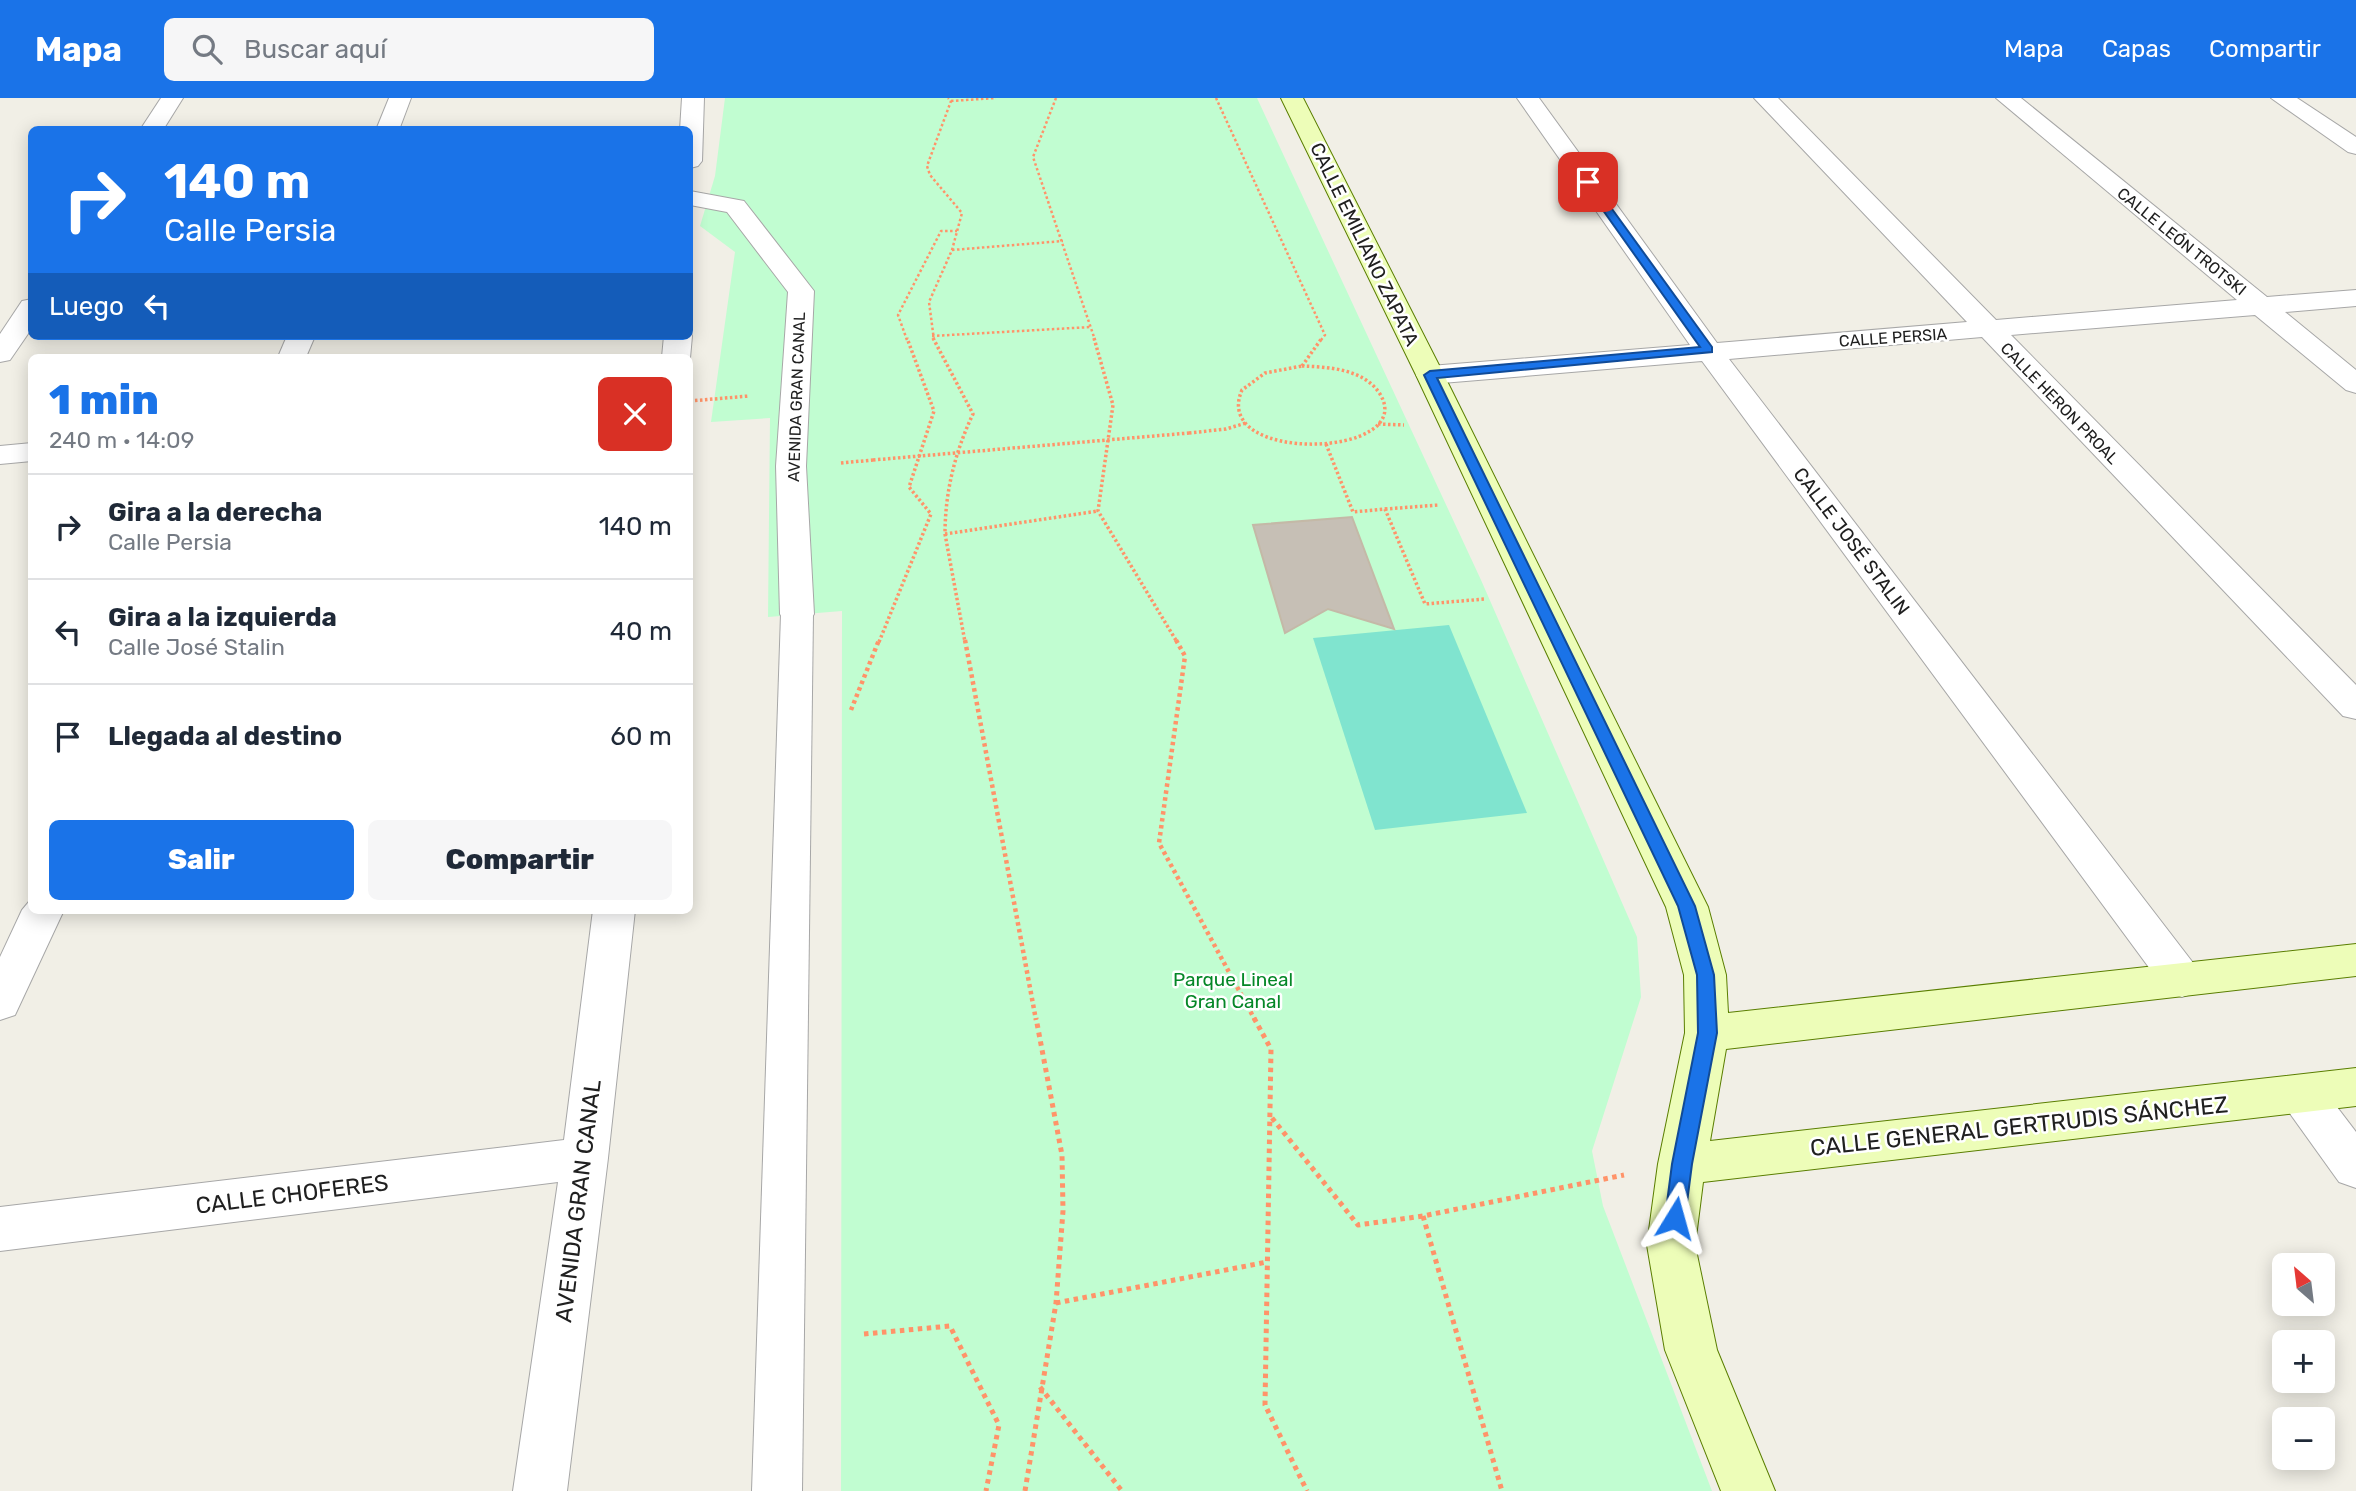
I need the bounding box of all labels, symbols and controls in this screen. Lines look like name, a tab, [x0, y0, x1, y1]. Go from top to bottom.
search box	[164, 18, 654, 81]
text: Mapa	[35, 30, 122, 69]
icon: search	[188, 30, 226, 68]
text: Buscar aquí	[244, 34, 387, 65]
text: Mapa	[2004, 35, 2064, 63]
text: Capas	[2102, 35, 2171, 63]
text: Compartir	[2209, 35, 2321, 63]
street label: CALLE EMILIANO ZAPATA	[1305, 139, 1424, 350]
text: 140 m	[164, 152, 310, 210]
pin	[1558, 152, 1618, 212]
icon: right	[49, 154, 140, 245]
icon: arrive	[1569, 163, 1607, 201]
street label: CALLE LEÓN TROTSKI	[2113, 183, 2251, 299]
text: Calle Persia	[164, 211, 336, 249]
icon: left	[138, 287, 176, 325]
text: Luego	[49, 291, 124, 322]
street label: AVENIDA GRAN CANAL	[784, 312, 809, 482]
street label: CALLE PERSIA	[1838, 324, 1948, 351]
street label: CALLE HERON PROAL	[1997, 339, 2123, 468]
text: 1 min	[49, 375, 159, 425]
button: close	[598, 377, 672, 451]
text: 240 m · 14:09	[49, 426, 194, 454]
street label: CALLE JOSÉ STALIN	[1789, 463, 1915, 620]
text: Gira a la derecha	[108, 497, 322, 528]
icon: right	[49, 508, 87, 546]
text: 140 m	[599, 511, 672, 542]
text: Calle Persia	[108, 528, 232, 556]
text: Gira a la izquierda	[108, 602, 337, 633]
icon: left	[49, 613, 87, 651]
text: 40 m	[610, 616, 672, 647]
text: Calle José Stalin	[108, 633, 285, 661]
icon: arrive	[49, 718, 87, 756]
text: Llegada al destino	[108, 721, 342, 752]
text: 60 m	[610, 721, 672, 752]
button: Salir	[49, 820, 354, 900]
button: Compartir	[368, 820, 672, 900]
park label: Parque Lineal Gran Canal	[1173, 968, 1293, 1013]
street label: AVENIDA GRAN CANAL	[549, 1078, 607, 1324]
street label: CALLE GENERAL GERTRUDIS SÁNCHEZ	[1809, 1090, 2229, 1162]
street label: CALLE CHOFERES	[194, 1168, 390, 1220]
position arrow	[1638, 1181, 1712, 1255]
north arrow	[2272, 1253, 2334, 1316]
map controls	[2272, 1253, 2335, 1470]
button: +	[2272, 1330, 2335, 1393]
button: −	[2272, 1407, 2335, 1470]

